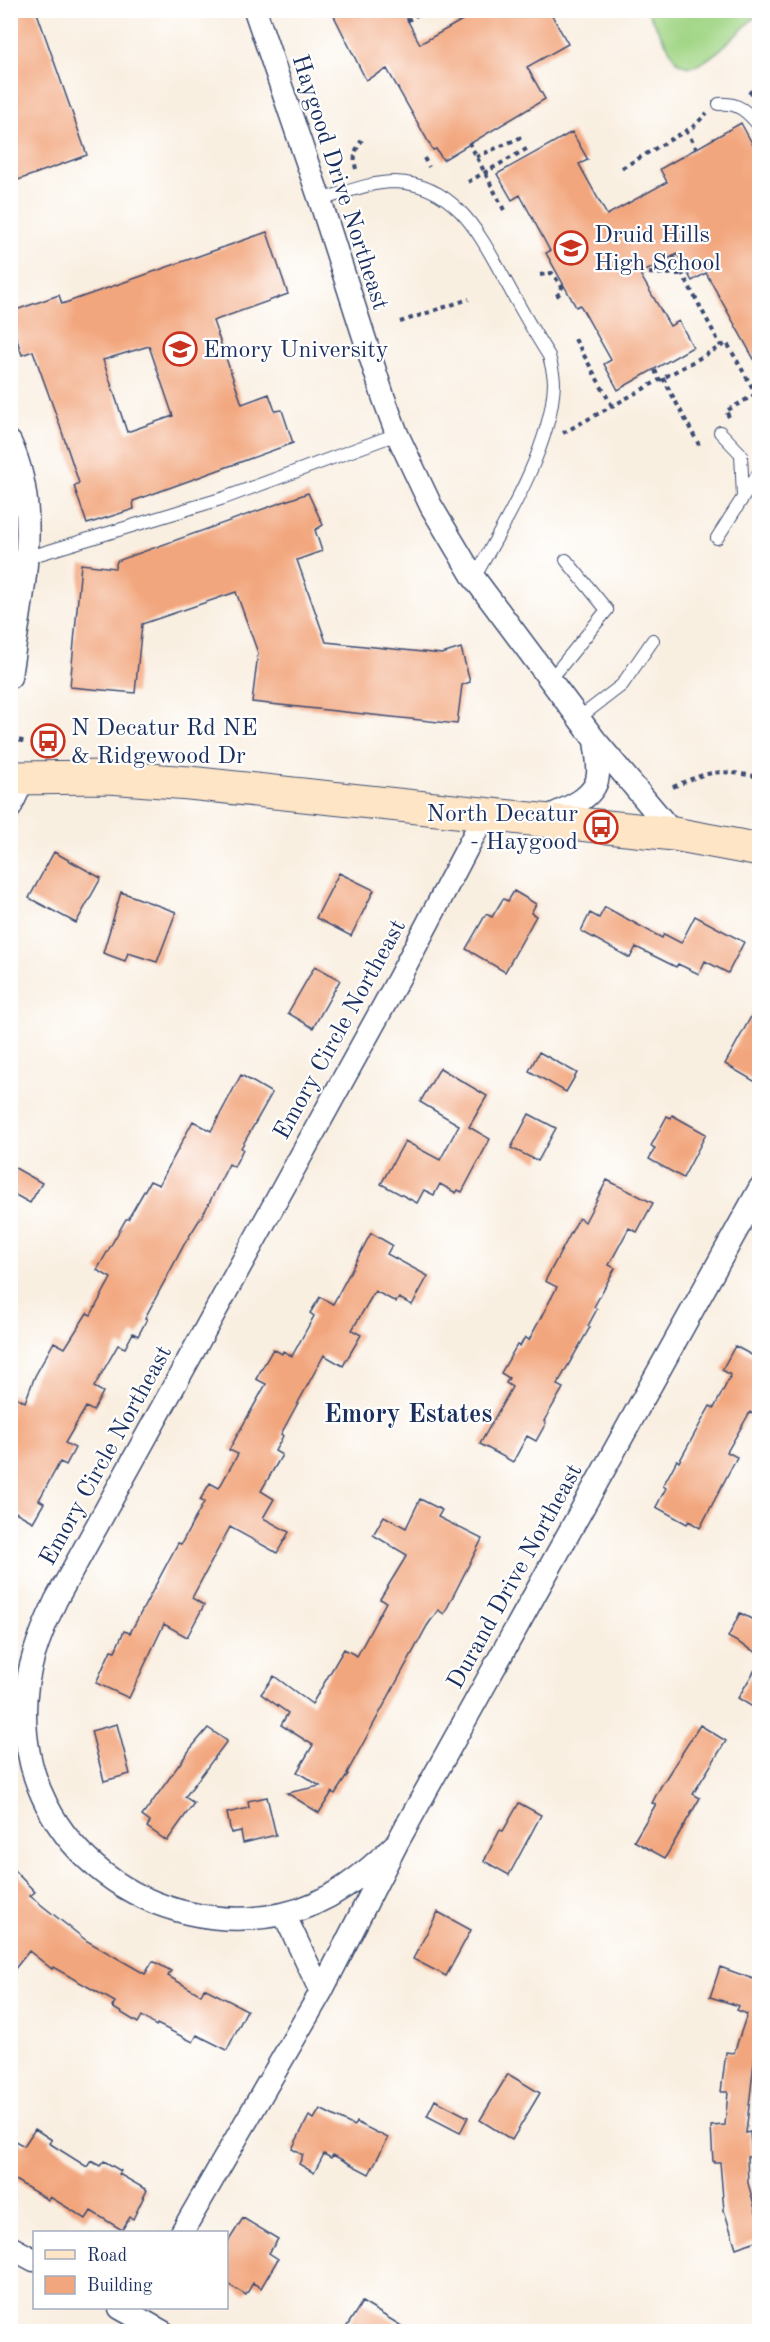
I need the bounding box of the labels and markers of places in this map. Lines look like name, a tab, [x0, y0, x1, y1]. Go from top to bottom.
place label: Druid Hills High School	[594, 224, 721, 276]
school or university icon: Druid Hills High School	[553, 230, 589, 266]
school or university icon: Emory University	[162, 331, 198, 367]
place label: Emory University	[203, 339, 389, 363]
place label: N Decatur Rd NE & Ridgewood Dr	[71, 717, 258, 769]
bus stop icon: N Decatur Rd NE & Ridgewood Dr	[30, 723, 66, 759]
place label: North Decatur - Haygood	[426, 803, 578, 855]
bus stop icon: North Decatur - Haygood	[583, 809, 619, 845]

